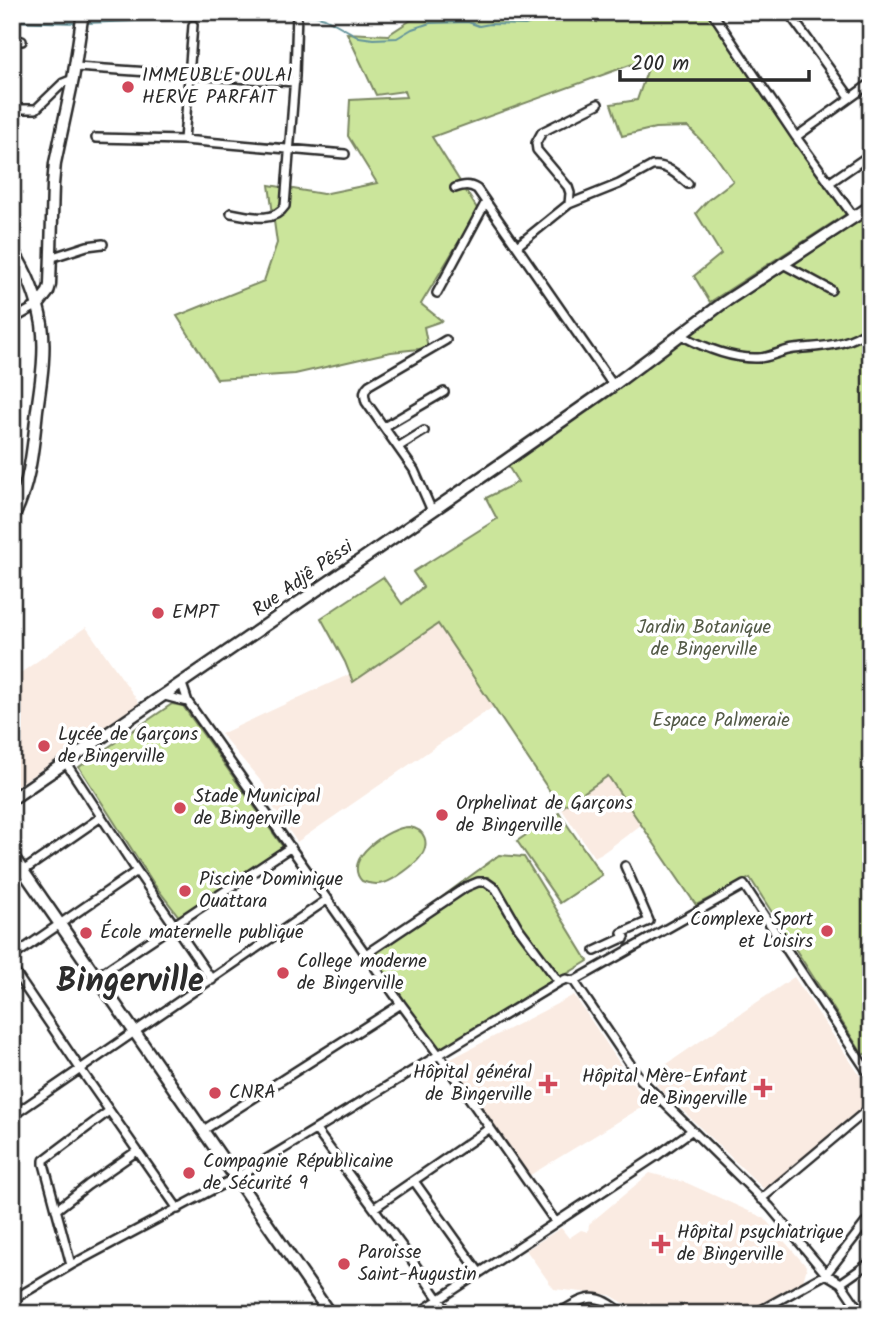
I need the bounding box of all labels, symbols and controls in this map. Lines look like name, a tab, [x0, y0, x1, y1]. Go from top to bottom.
scale bar	[620, 38, 810, 82]
text: 200 m	[631, 48, 689, 81]
place label: IMMEUBLE OULAI HERVE PARFAIT	[142, 61, 292, 113]
marker: IMMEUBLE OULAI HERVE PARFAIT	[120, 79, 136, 95]
street label: Rue Adjê Pêssi	[246, 532, 361, 625]
place label: EMPT	[172, 598, 220, 628]
marker: EMPT	[150, 605, 166, 621]
park label: Jardin Botanique de Bingerville	[637, 613, 772, 665]
park label: Espace Palmeraie	[652, 706, 790, 736]
place label: Lycée de Garçons de Bingerville	[58, 720, 198, 772]
marker: Lycée de Garçons de Bingerville	[36, 738, 52, 754]
place label: Stade Municipal de Bingerville	[194, 782, 321, 834]
place label: Orphelinat de Garçons de Bingerville	[456, 789, 633, 841]
marker: Stade Municipal de Bingerville	[172, 800, 188, 816]
marker: Orphelinat de Garçons de Bingerville	[434, 807, 450, 823]
place label: Piscine Dominique Ouattara	[199, 865, 344, 917]
marker: Piscine Dominique Ouattara	[177, 883, 193, 899]
place label: Complexe Sport et Loisirs	[690, 905, 814, 957]
place label: École maternelle publique	[100, 918, 304, 948]
marker: Complexe Sport et Loisirs	[819, 923, 835, 939]
marker: École maternelle publique	[78, 925, 94, 941]
place label: College moderne de Bingerville	[297, 947, 427, 999]
district label: Bingerville	[56, 956, 204, 1009]
marker: College moderne de Bingerville	[275, 965, 291, 981]
place label: Hôpital général de Bingerville	[413, 1058, 532, 1110]
place label: Hôpital Mère-Enfant de Bingerville	[582, 1062, 748, 1114]
marker: Hôpital général de Bingerville	[538, 1074, 558, 1094]
place label: CNRA	[229, 1078, 276, 1108]
marker: Hôpital Mère-Enfant de Bingerville	[753, 1078, 773, 1098]
marker: CNRA	[207, 1085, 223, 1101]
place label: Compagnie Républicaine de Sécurité 9	[203, 1147, 394, 1199]
marker: Compagnie Républicaine de Sécurité 9	[181, 1165, 197, 1181]
place label: Hôpital psychiatrique de Bingerville	[677, 1218, 844, 1270]
marker: Hôpital psychiatrique de Bingerville	[651, 1234, 671, 1254]
place label: Paroisse Saint-Augustin	[358, 1238, 477, 1290]
marker: Paroisse Saint-Augustin	[336, 1256, 352, 1272]

